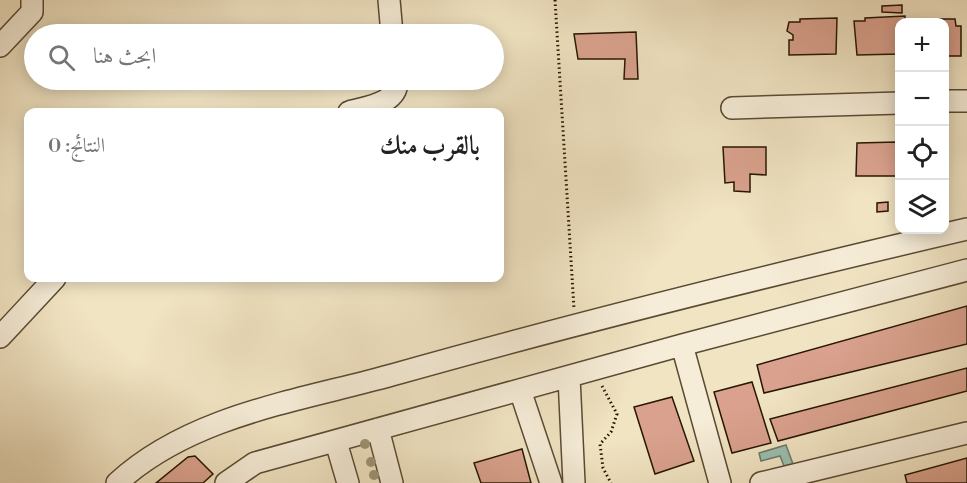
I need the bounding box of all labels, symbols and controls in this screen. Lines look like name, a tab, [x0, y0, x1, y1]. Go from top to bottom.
map controls	[895, 18, 949, 234]
button: +	[895, 18, 949, 72]
search box	[24, 24, 504, 90]
icon: search	[45, 41, 78, 74]
text: ابحث هنا	[93, 43, 156, 70]
button: −	[895, 72, 949, 126]
button: locate	[895, 126, 949, 180]
text: بالقرب منك	[380, 130, 480, 162]
text: النتائج: 0	[48, 134, 105, 159]
button: layers	[895, 180, 949, 234]

